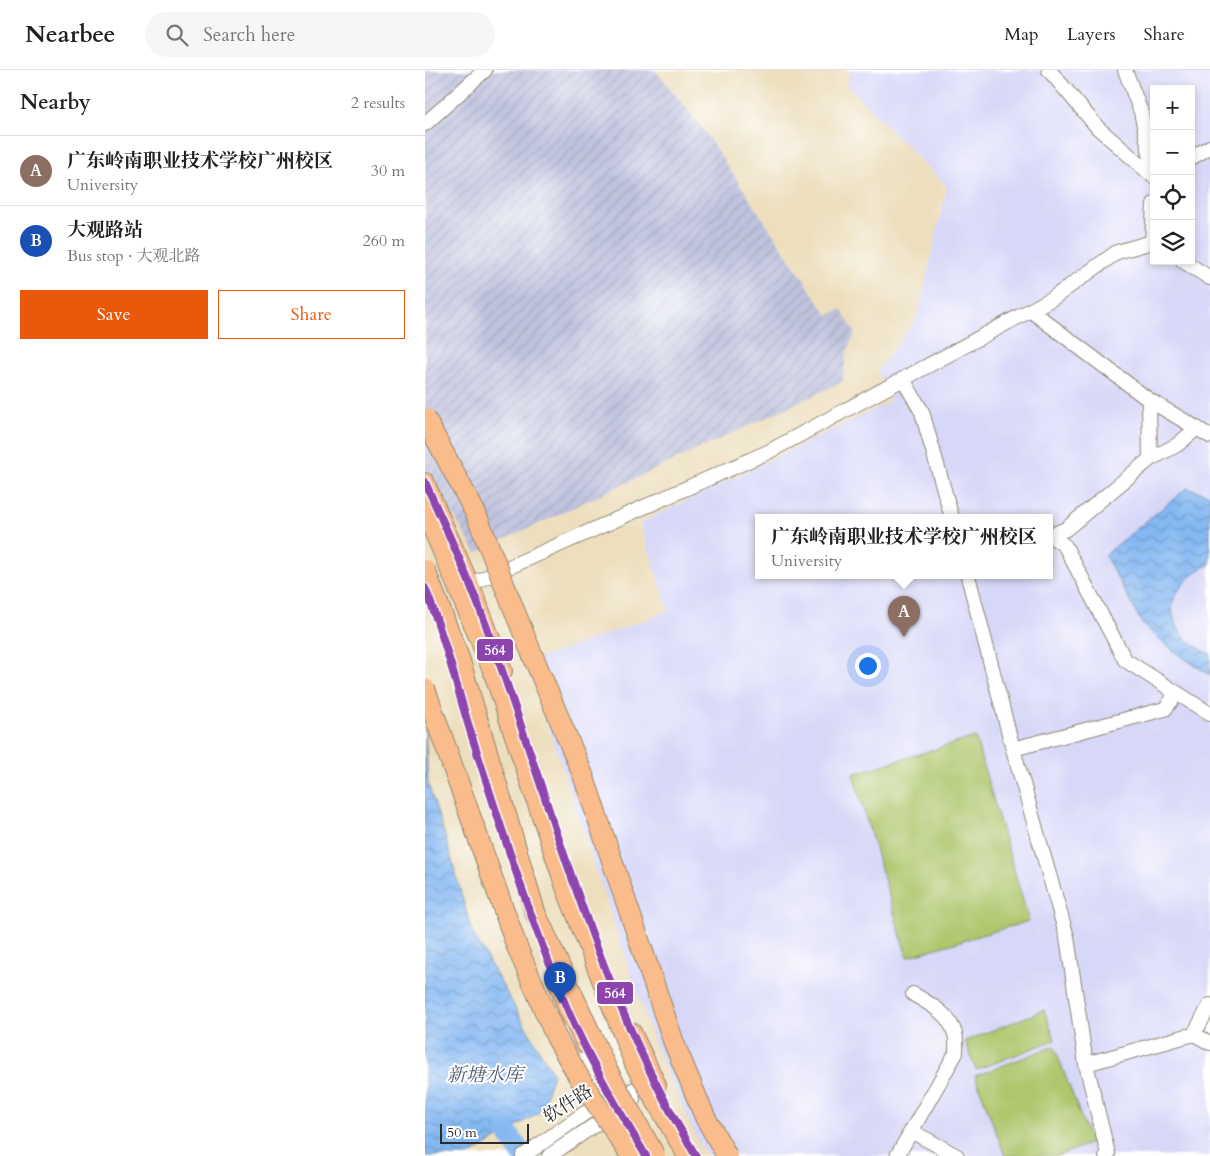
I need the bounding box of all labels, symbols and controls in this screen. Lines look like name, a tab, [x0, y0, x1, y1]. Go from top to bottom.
search box	[145, 12, 495, 57]
text: Nearbee	[25, 18, 115, 51]
icon: search	[163, 21, 191, 49]
text: Search here	[203, 22, 295, 48]
text: Map	[1004, 22, 1039, 47]
text: Layers	[1067, 22, 1116, 47]
text: Share	[1144, 22, 1185, 47]
map controls	[1150, 85, 1195, 265]
button: +	[1150, 85, 1195, 130]
text: Nearby	[20, 88, 91, 117]
text: 2 results	[351, 92, 405, 114]
button: −	[1150, 130, 1195, 175]
text: 广东岭南职业技术学校广州校区	[67, 148, 333, 174]
text: A	[30, 160, 42, 182]
text: 30 m	[371, 160, 405, 182]
text: University	[67, 174, 138, 196]
button: locate	[1150, 175, 1195, 220]
text: 大观路站	[67, 217, 143, 243]
button: layers	[1150, 220, 1195, 265]
text: B	[30, 230, 42, 252]
text: 260 m	[363, 230, 405, 252]
text: Bus stop · 大观北路	[67, 245, 201, 267]
button: Save	[20, 290, 208, 339]
button: Share	[218, 290, 405, 339]
popup	[755, 514, 1053, 579]
text: 广东岭南职业技术学校广州校区	[771, 524, 1037, 550]
text: University	[771, 550, 842, 572]
pin: A	[888, 596, 920, 637]
line badge: 564	[476, 638, 514, 662]
text: 564	[484, 641, 506, 660]
your location	[855, 653, 881, 679]
pin: B	[544, 962, 576, 1003]
line badge: 564	[596, 981, 634, 1005]
text: 564	[604, 984, 626, 1003]
water label: 新塘水库	[447, 1062, 526, 1088]
street label: 软件路	[539, 1079, 597, 1129]
scale bar	[440, 1121, 529, 1144]
text: 50 m	[447, 1123, 477, 1142]

